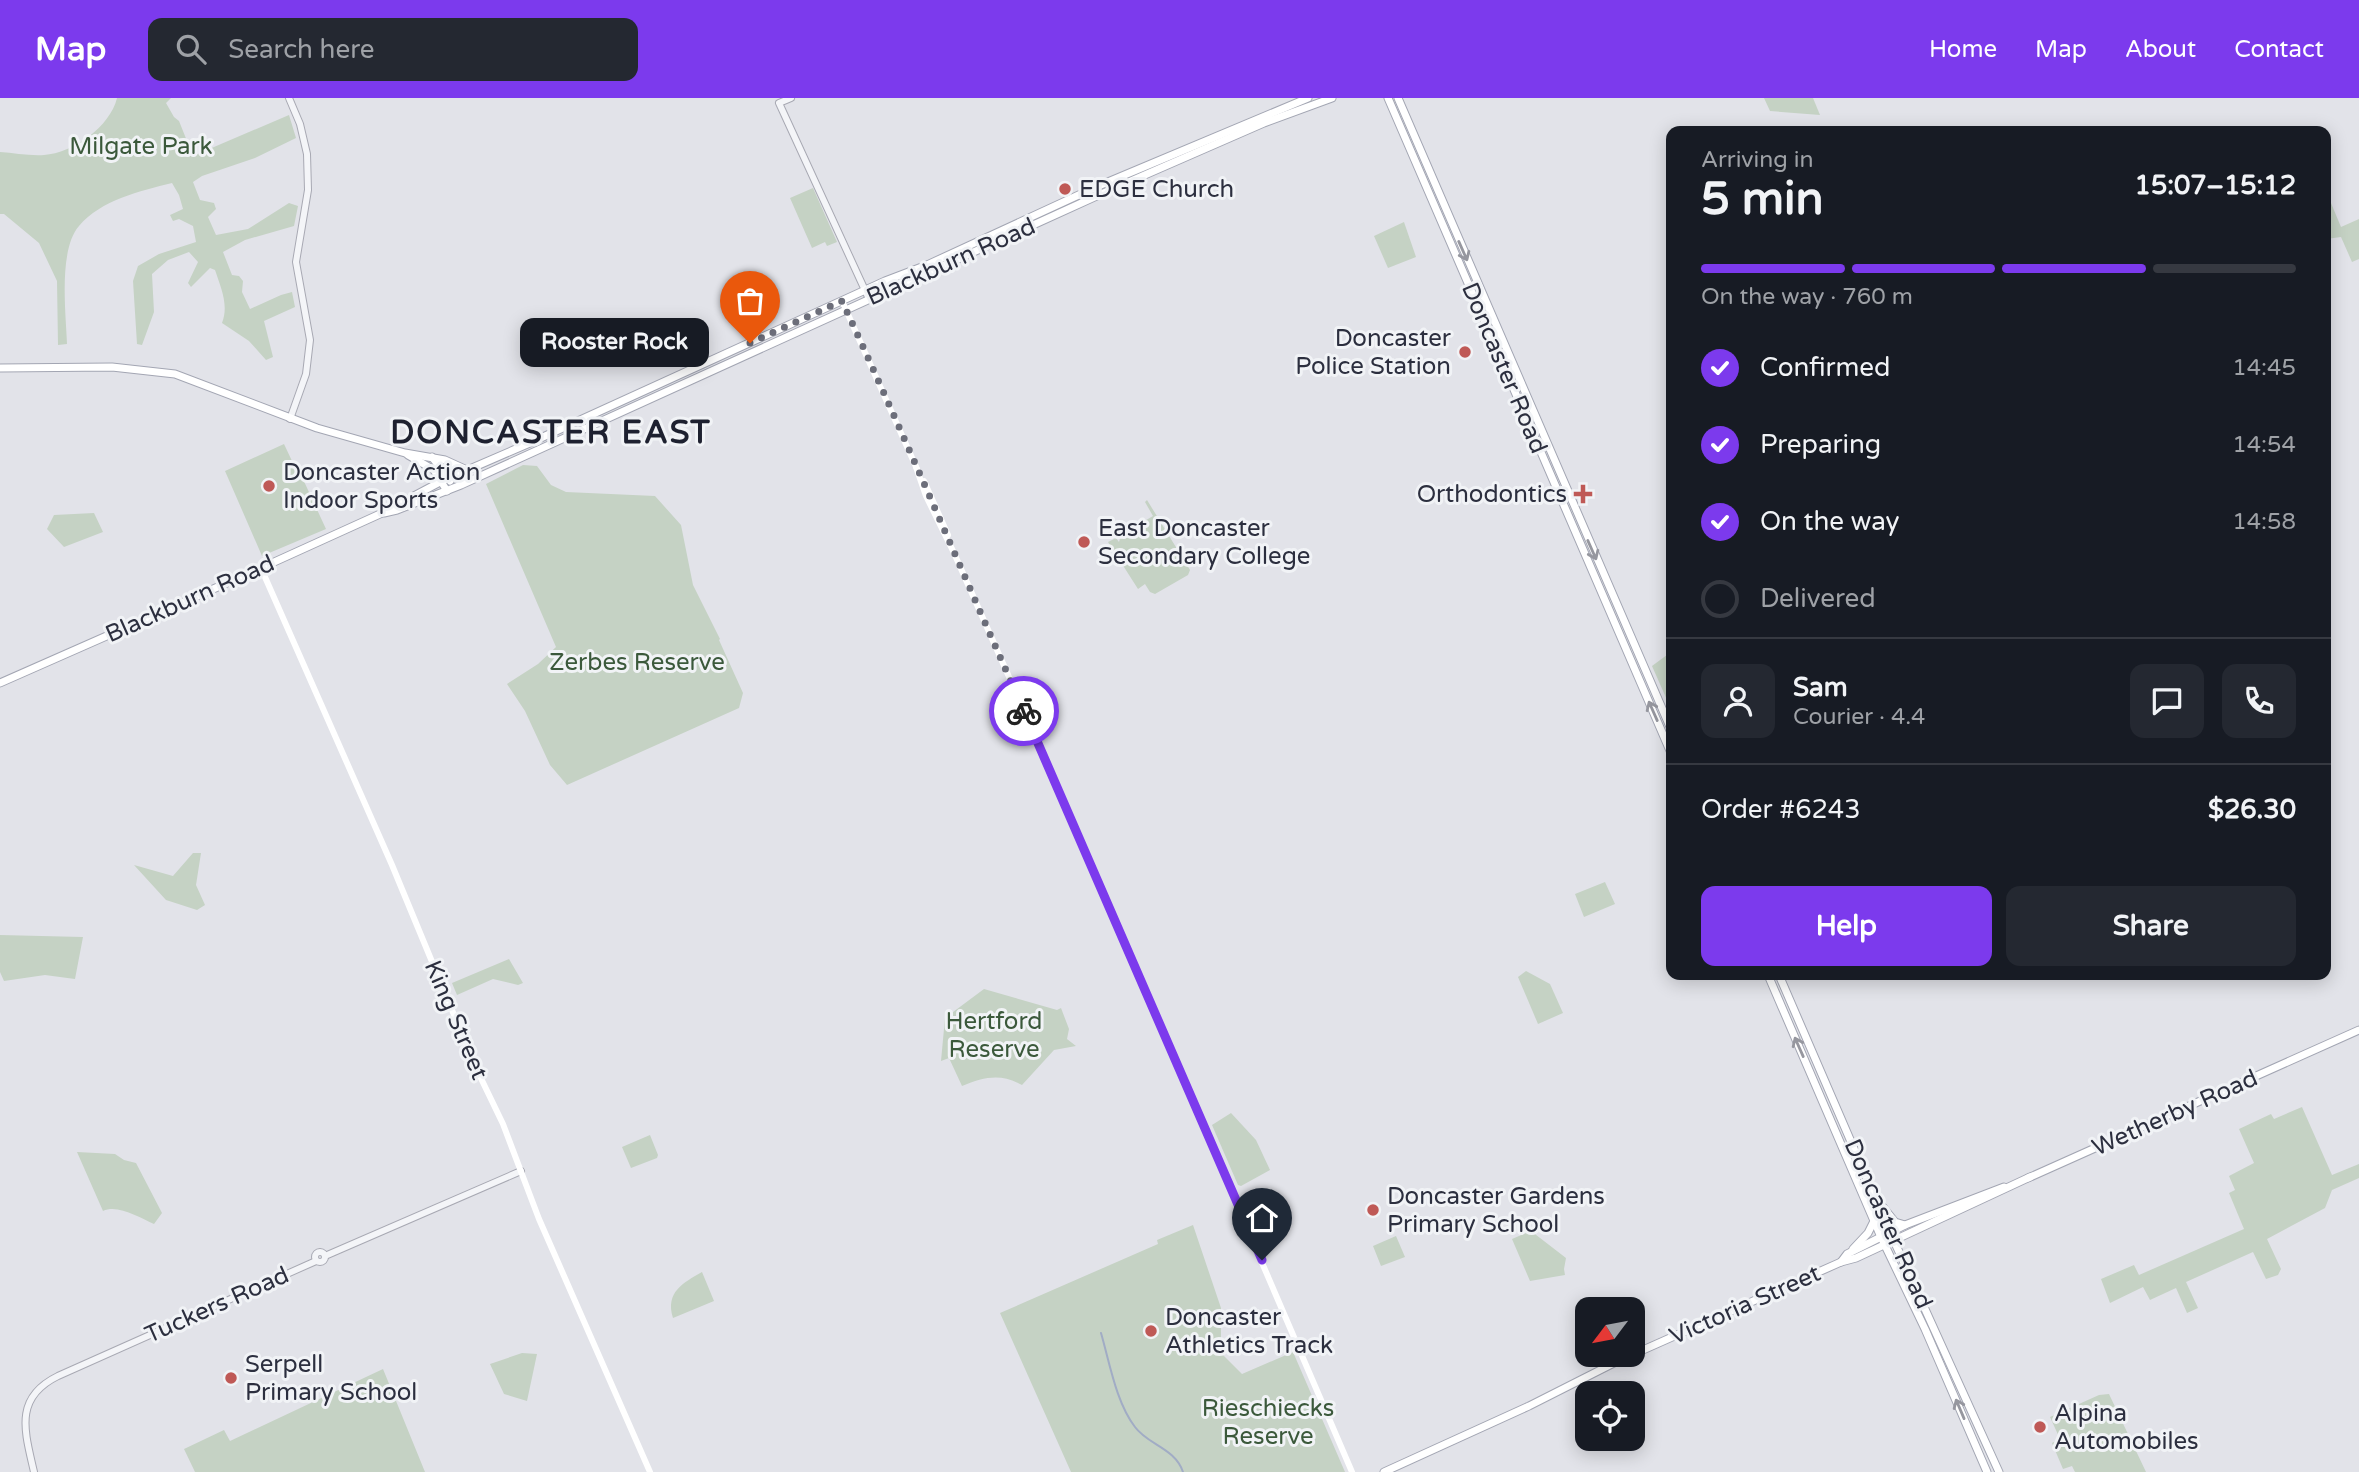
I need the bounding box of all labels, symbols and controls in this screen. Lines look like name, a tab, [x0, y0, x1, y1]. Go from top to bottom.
search box	[148, 18, 638, 81]
text: Map	[35, 30, 106, 69]
icon: search	[172, 30, 210, 68]
text: Search here	[228, 34, 374, 65]
text: Home	[1929, 35, 1997, 64]
text: Map	[2035, 35, 2087, 64]
text: About	[2125, 35, 2196, 64]
text: Contact	[2234, 35, 2324, 64]
park label: Milgate Park	[69, 132, 213, 161]
text: Arriving in	[1701, 146, 1814, 174]
text: 15:07–15:12	[2135, 170, 2296, 201]
text: 5 min	[1701, 172, 1824, 227]
place label: EDGE Church	[1079, 175, 1234, 204]
marker: EDGE Church	[1057, 181, 1073, 197]
street label: Blackburn Road	[862, 212, 1040, 312]
one-way arrow	[1457, 240, 1470, 261]
pin	[720, 271, 780, 343]
street label: Doncaster Road	[1455, 278, 1553, 458]
icon: bag	[731, 282, 769, 320]
text: On the way · 760 m	[1701, 283, 1913, 311]
callout: Rooster Rock	[519, 318, 708, 368]
place label: Doncaster Police Station	[1295, 324, 1452, 381]
text: Rooster Rock	[541, 328, 688, 356]
marker: Doncaster Police Station	[1457, 344, 1473, 360]
icon: check	[1701, 349, 1739, 387]
text: Confirmed	[1760, 352, 1890, 383]
text: 14:45	[2232, 354, 2296, 382]
district label: DONCASTER EAST	[390, 414, 712, 452]
icon: check	[1701, 426, 1739, 464]
text: Preparing	[1760, 429, 1881, 460]
text: 14:54	[2232, 431, 2296, 459]
place label: Doncaster Action Indoor Sports	[283, 458, 480, 515]
marker: Doncaster Action Indoor Sports	[261, 478, 277, 494]
place label: Orthodontics	[1417, 480, 1567, 509]
marker: Orthodontics	[1573, 484, 1593, 504]
icon: check	[1701, 503, 1739, 541]
text: On the way	[1760, 506, 1900, 537]
text: 14:58	[2232, 508, 2296, 536]
place label: East Doncaster Secondary College	[1098, 514, 1310, 571]
marker: East Doncaster Secondary College	[1076, 534, 1092, 550]
one-way arrow	[1586, 539, 1599, 560]
street label: Blackburn Road	[101, 549, 279, 649]
text: Delivered	[1760, 583, 1876, 614]
park label: Zerbes Reserve	[549, 648, 725, 677]
button: person	[1701, 664, 1775, 738]
button: chat	[2130, 664, 2204, 738]
button: phone	[2222, 664, 2296, 738]
text: Sam	[1793, 672, 1848, 703]
courier	[989, 676, 1059, 746]
icon: bike	[1005, 692, 1043, 730]
one-way arrow	[1646, 701, 1659, 722]
text: Courier · 4.4	[1793, 703, 1925, 731]
text: Order #6243	[1701, 794, 1861, 825]
text: $26.30	[2208, 794, 2296, 825]
button: Help	[1701, 886, 1992, 966]
button: Share	[2006, 886, 2296, 966]
street label: King Street	[418, 956, 494, 1084]
park label: Hertford Reserve	[946, 1007, 1042, 1064]
one-way arrow	[1792, 1037, 1805, 1058]
street label: Wetherby Road	[2088, 1064, 2262, 1162]
street label: Doncaster Road	[1838, 1135, 1938, 1313]
place label: Doncaster Gardens Primary School	[1387, 1182, 1605, 1239]
pin	[1232, 1188, 1292, 1260]
icon: home	[1243, 1199, 1281, 1237]
marker: Doncaster Gardens Primary School	[1365, 1202, 1381, 1218]
street label: Victoria Street	[1665, 1259, 1825, 1351]
street label: Tuckers Road	[141, 1260, 293, 1350]
north arrow	[1575, 1297, 1645, 1367]
map controls	[1575, 1297, 1645, 1451]
place label: Doncaster Athletics Track	[1165, 1303, 1333, 1360]
marker: Doncaster Athletics Track	[1143, 1323, 1159, 1339]
place label: Serpell Primary School	[245, 1350, 417, 1407]
marker: Serpell Primary School	[223, 1370, 239, 1386]
button: locate	[1575, 1381, 1645, 1451]
park label: Rieschiecks Reserve	[1202, 1394, 1334, 1451]
one-way arrow	[1953, 1399, 1966, 1421]
place label: Alpina Automobiles	[2054, 1399, 2199, 1456]
marker: Alpina Automobiles	[2032, 1419, 2048, 1435]

